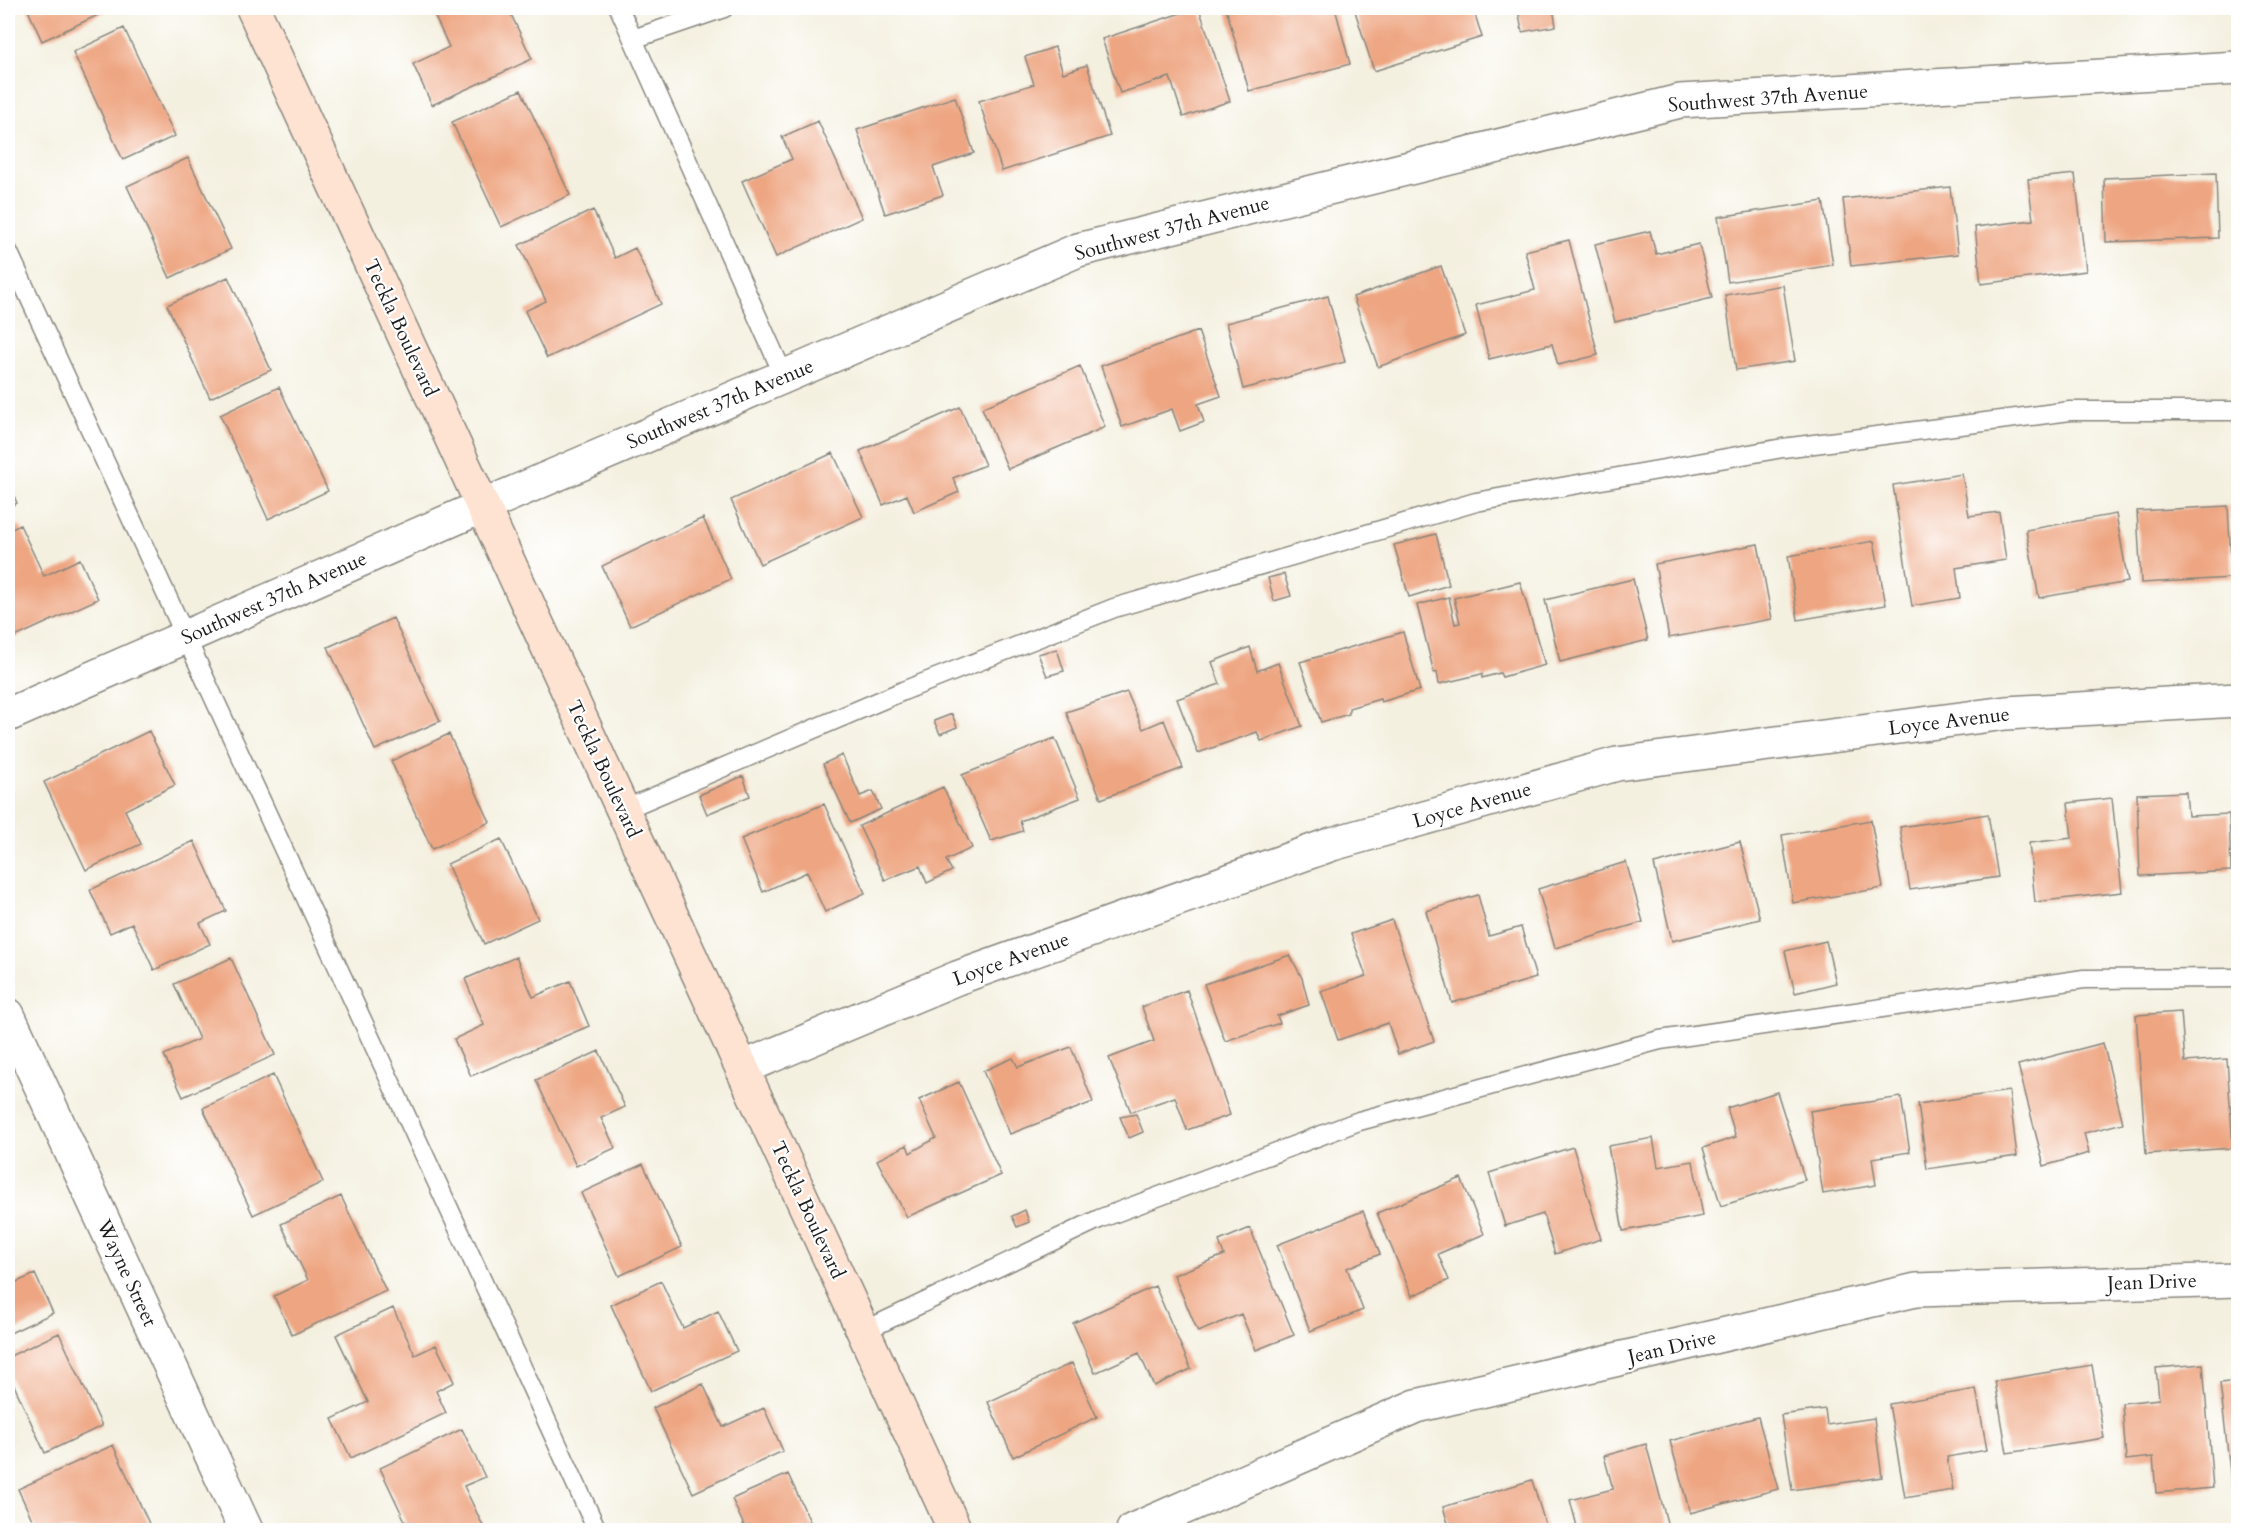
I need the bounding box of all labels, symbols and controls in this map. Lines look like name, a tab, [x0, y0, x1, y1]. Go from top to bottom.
street label: Southwest 37th Avenue	[1667, 78, 1869, 118]
street label: Southwest 37th Avenue	[1072, 189, 1272, 267]
street label: Teckla Boulevard	[357, 255, 445, 402]
street label: Southwest 37th Avenue	[622, 352, 818, 456]
street label: Southwest 37th Avenue	[177, 545, 371, 651]
street label: Teckla Boulevard	[560, 696, 648, 843]
street label: Loyce Avenue	[1887, 700, 2011, 742]
street label: Loyce Avenue	[1410, 775, 1534, 835]
street label: Loyce Avenue	[949, 925, 1073, 993]
street label: Teckla Boulevard	[764, 1137, 852, 1284]
street label: Wayne Street	[90, 1214, 164, 1332]
street label: Jean Drive	[2104, 1267, 2197, 1297]
street label: Jean Drive	[1622, 1324, 1719, 1371]

